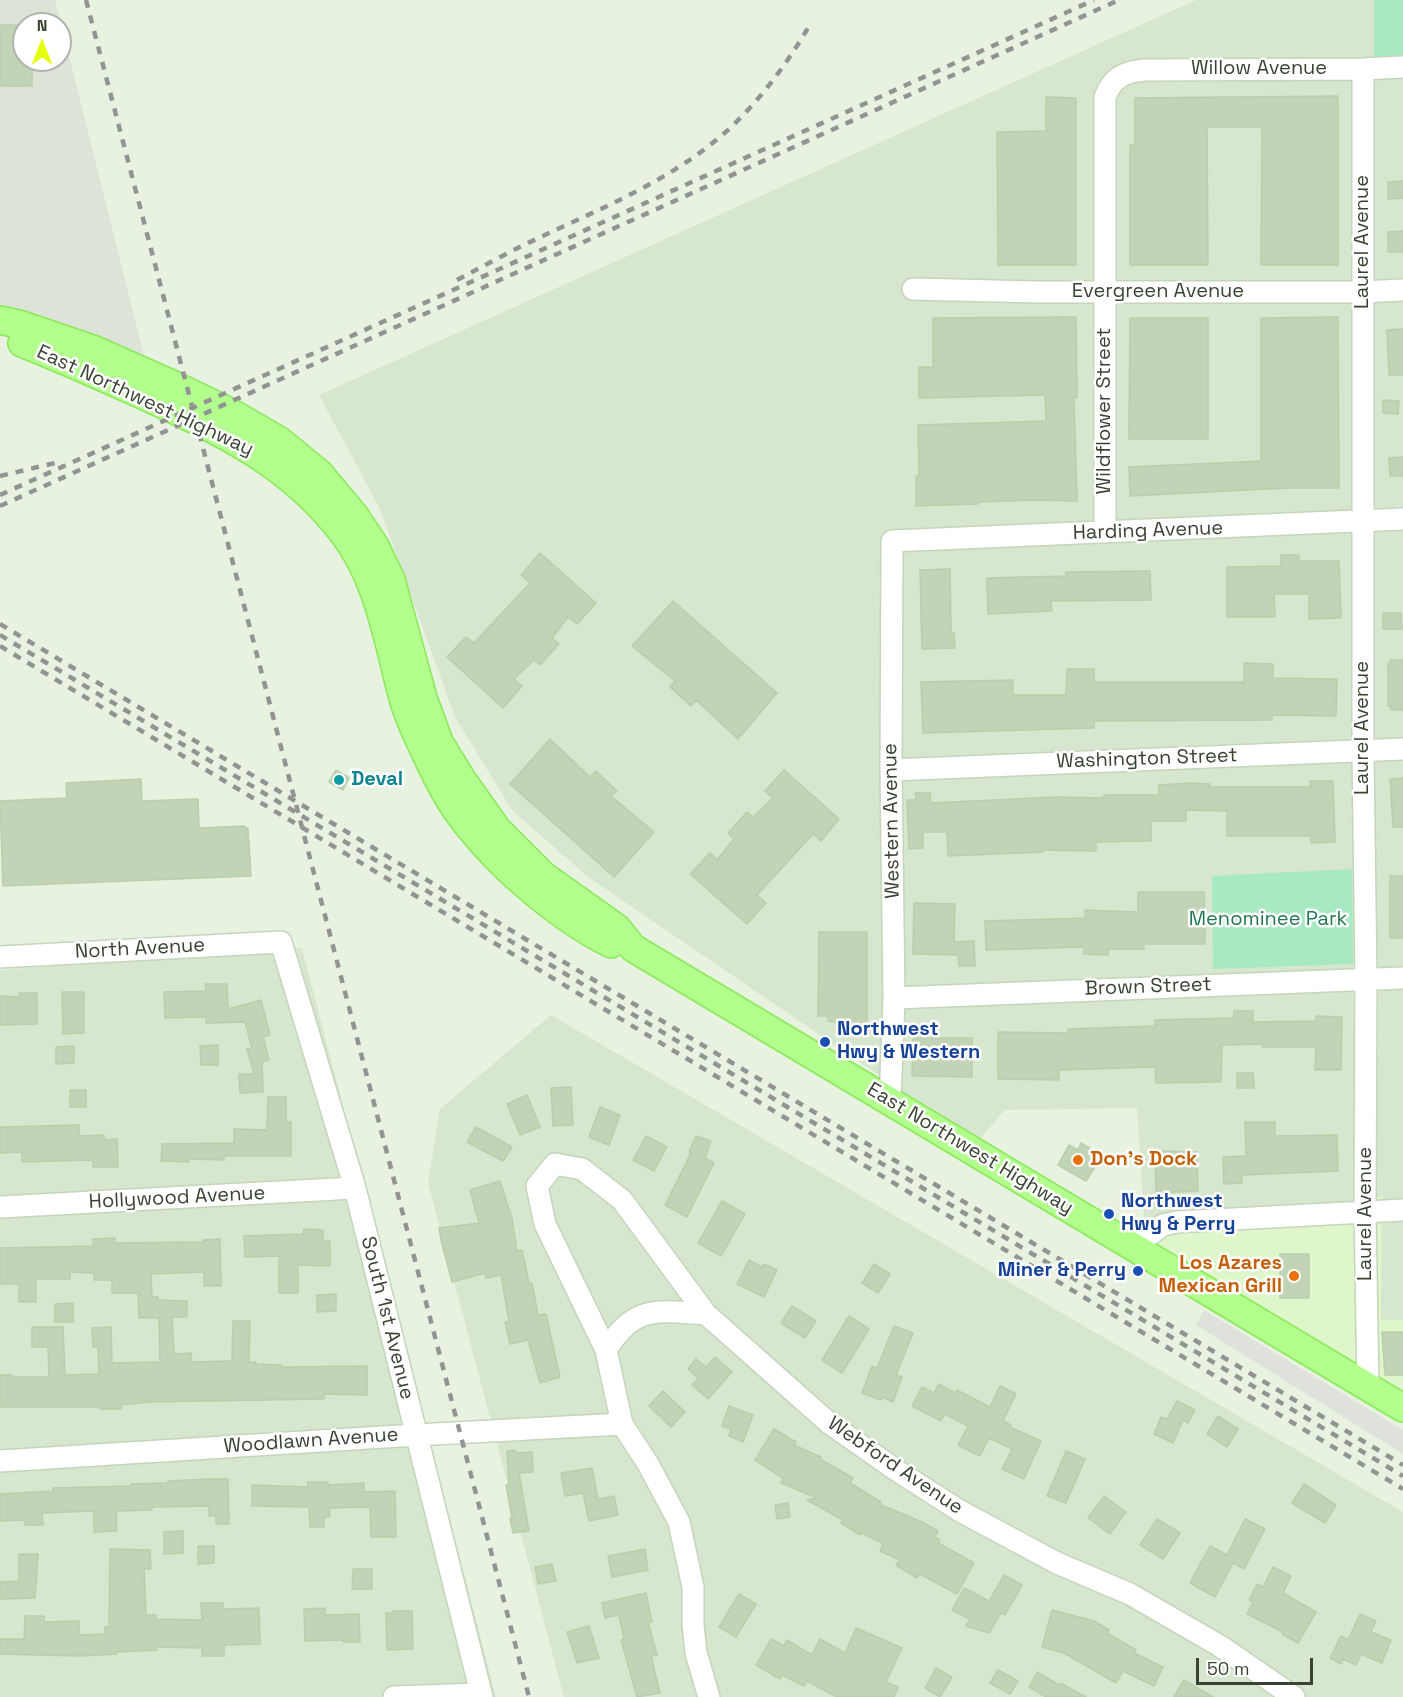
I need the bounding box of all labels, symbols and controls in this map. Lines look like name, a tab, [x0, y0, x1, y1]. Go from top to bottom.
north arrow	[12, 12, 72, 72]
text: N	[37, 15, 47, 36]
street label: Willow Avenue	[1191, 57, 1327, 81]
street label: Laurel Avenue	[1351, 175, 1375, 309]
street label: Evergreen Avenue	[1072, 280, 1244, 304]
street label: Wildflower Street	[1093, 327, 1117, 495]
street label: East Northwest Highway	[33, 340, 257, 462]
street label: Harding Avenue	[1072, 516, 1224, 546]
street label: Laurel Avenue	[1351, 661, 1375, 795]
street label: Western Avenue	[879, 743, 905, 899]
street label: Washington Street	[1056, 744, 1238, 774]
place label: Deval	[351, 768, 403, 792]
marker: Deval	[332, 773, 346, 787]
park label: Menominee Park	[1189, 908, 1347, 932]
street label: North Avenue	[74, 934, 206, 964]
street label: Brown Street	[1084, 973, 1212, 1001]
place label: Northwest Hwy & Western	[837, 1018, 980, 1065]
marker: Northwest Hwy & Western	[818, 1035, 832, 1049]
street label: East Northwest Highway	[862, 1078, 1078, 1220]
street label: Laurel Avenue	[1354, 1147, 1378, 1281]
place label: Don's Dock	[1090, 1148, 1197, 1172]
marker: Don's Dock	[1071, 1153, 1085, 1167]
street label: Hollywood Avenue	[88, 1181, 266, 1215]
place label: Northwest Hwy & Perry	[1121, 1190, 1236, 1237]
marker: Northwest Hwy & Perry	[1102, 1207, 1116, 1221]
street label: South 1st Avenue	[355, 1234, 419, 1402]
place label: Los Azares Mexican Grill	[1159, 1252, 1282, 1299]
place label: Miner & Perry	[998, 1259, 1126, 1283]
marker: Miner & Perry	[1131, 1264, 1145, 1278]
marker: Los Azares Mexican Grill	[1287, 1269, 1301, 1283]
street label: Webford Avenue	[823, 1412, 967, 1520]
street label: Woodlawn Avenue	[223, 1423, 399, 1459]
scale bar	[1199, 1646, 1316, 1684]
text: 50 m	[1207, 1657, 1249, 1680]

